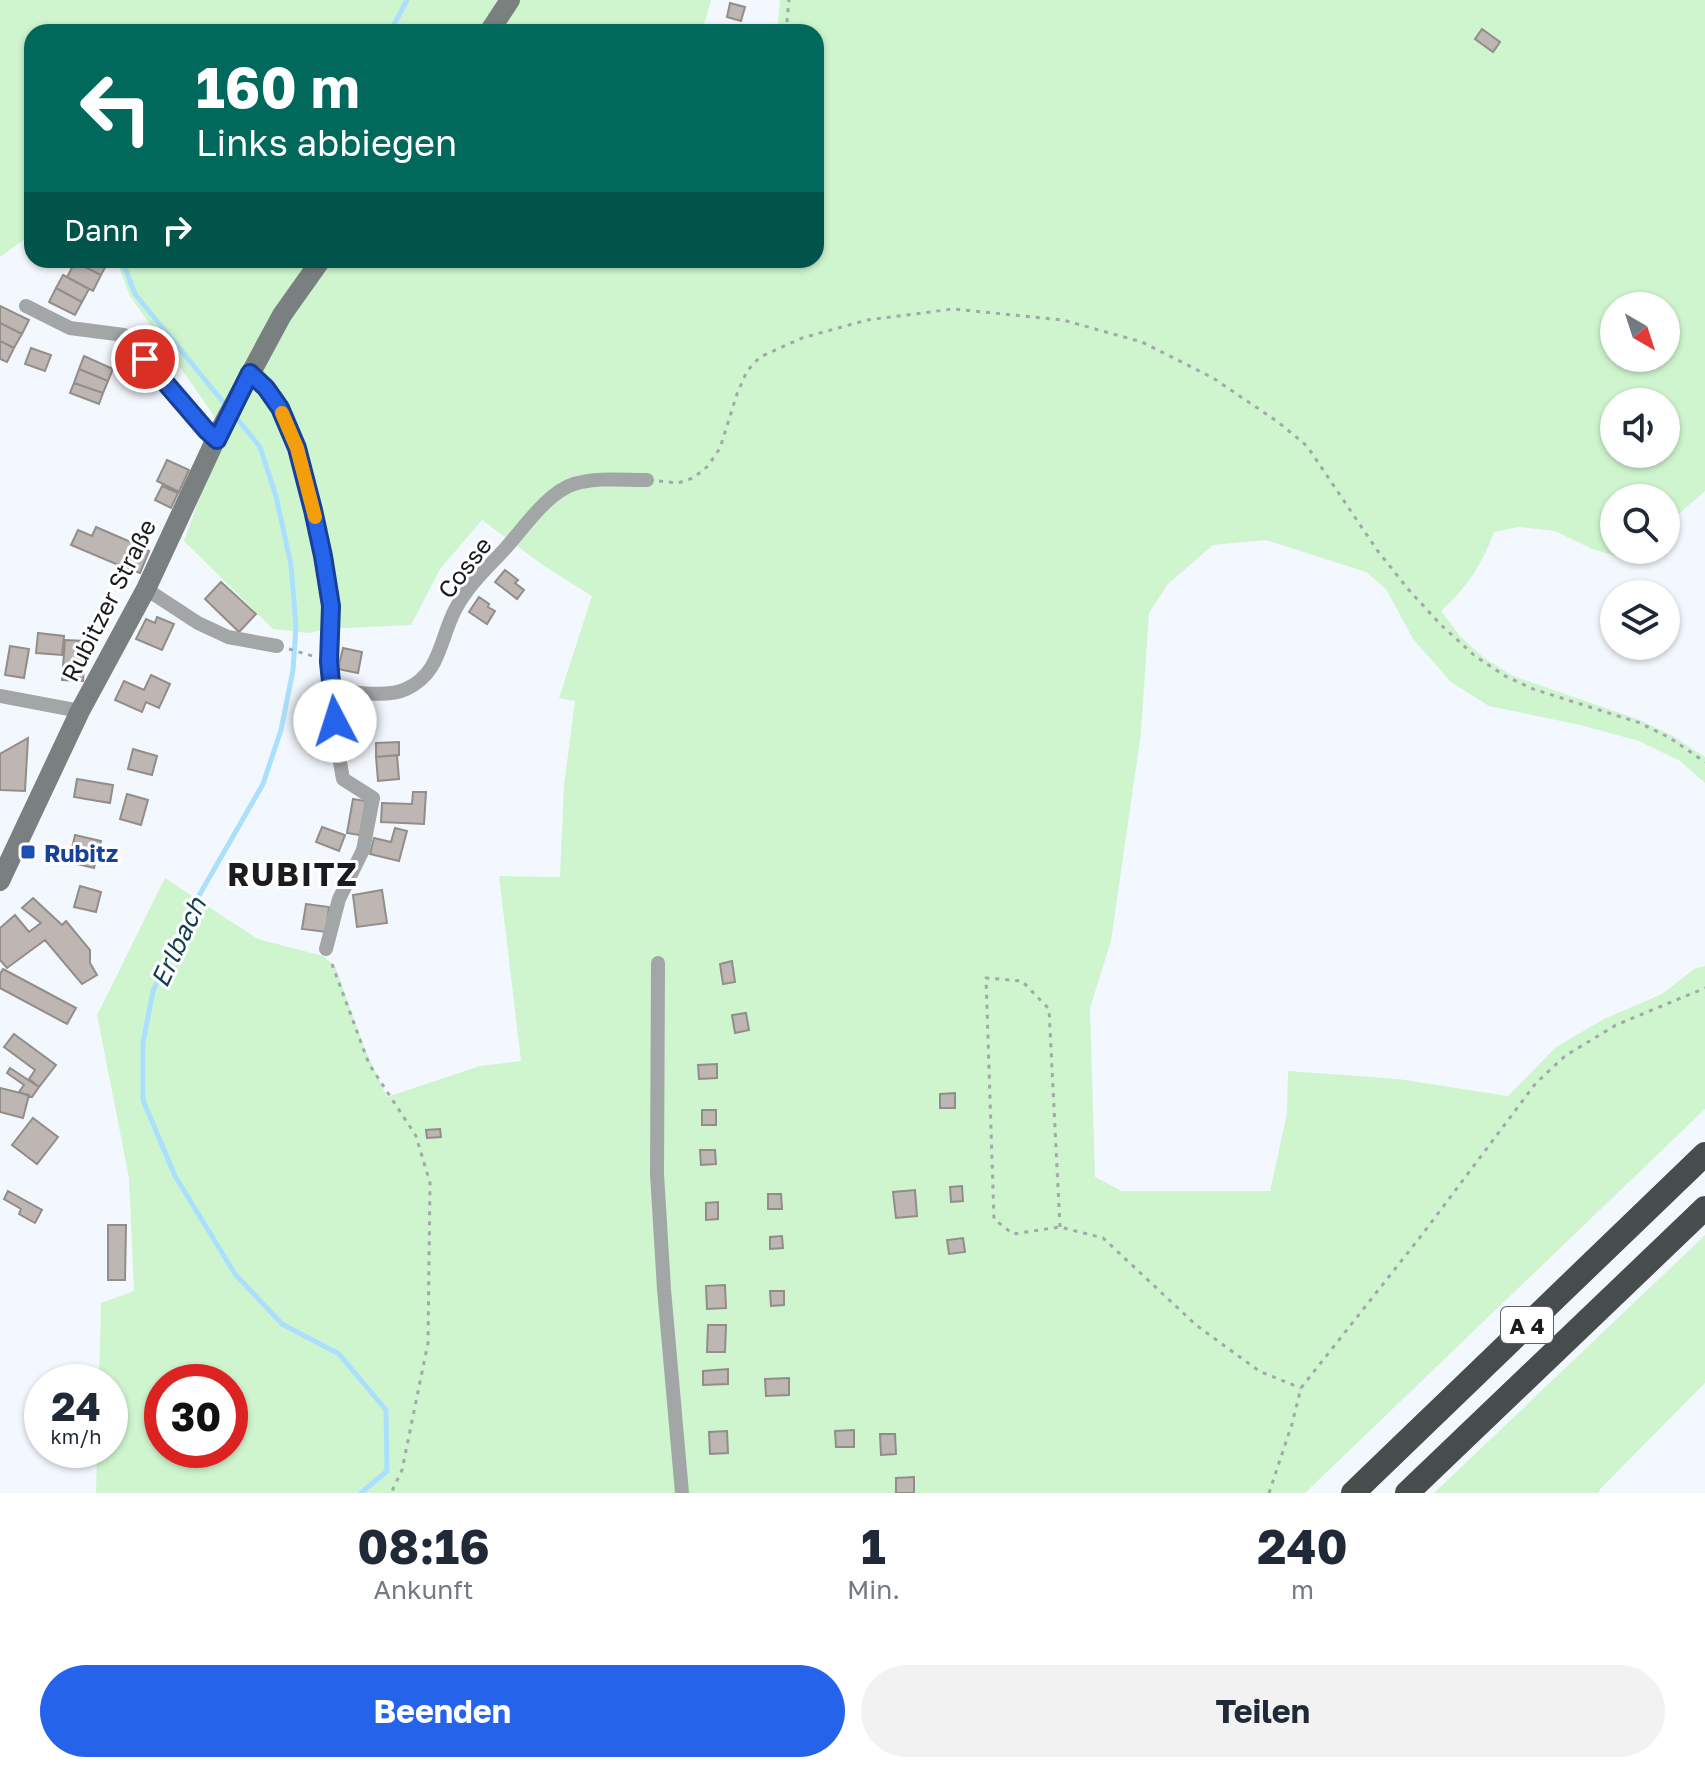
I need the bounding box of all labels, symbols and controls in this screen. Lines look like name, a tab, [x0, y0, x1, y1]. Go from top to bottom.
text: 160 m	[196, 53, 360, 120]
icon: left	[64, 56, 168, 160]
text: Links abbiegen	[196, 121, 457, 164]
icon: right	[155, 208, 199, 252]
text: Dann	[64, 212, 139, 248]
north arrow	[1600, 292, 1680, 372]
map controls	[1600, 292, 1680, 660]
pin	[111, 325, 179, 393]
icon: arrive	[123, 337, 167, 381]
button: sound	[1600, 388, 1680, 468]
button: search	[1600, 484, 1680, 564]
street label: Rubitzer Straße	[55, 514, 161, 686]
street label: Cosse	[431, 530, 497, 604]
button: layers	[1600, 580, 1680, 660]
position arrow	[293, 679, 377, 763]
place label: Rubitz	[44, 838, 118, 867]
marker: Rubitz	[19, 843, 37, 861]
district label: RUBITZ	[227, 855, 359, 893]
water label: Erlbach	[144, 891, 213, 992]
road number: A 4	[1501, 1307, 1553, 1343]
speed limit sign: 30	[144, 1364, 248, 1468]
text: 24	[51, 1382, 101, 1430]
text: km/h	[51, 1424, 101, 1448]
text: 08:16	[357, 1517, 490, 1575]
text: 1	[861, 1517, 886, 1575]
text: 240	[1257, 1517, 1348, 1575]
text: Ankunft	[373, 1574, 473, 1605]
text: Min.	[847, 1574, 900, 1605]
text: m	[1291, 1574, 1314, 1605]
button: Beenden	[40, 1665, 845, 1757]
button: Teilen	[861, 1665, 1665, 1757]

